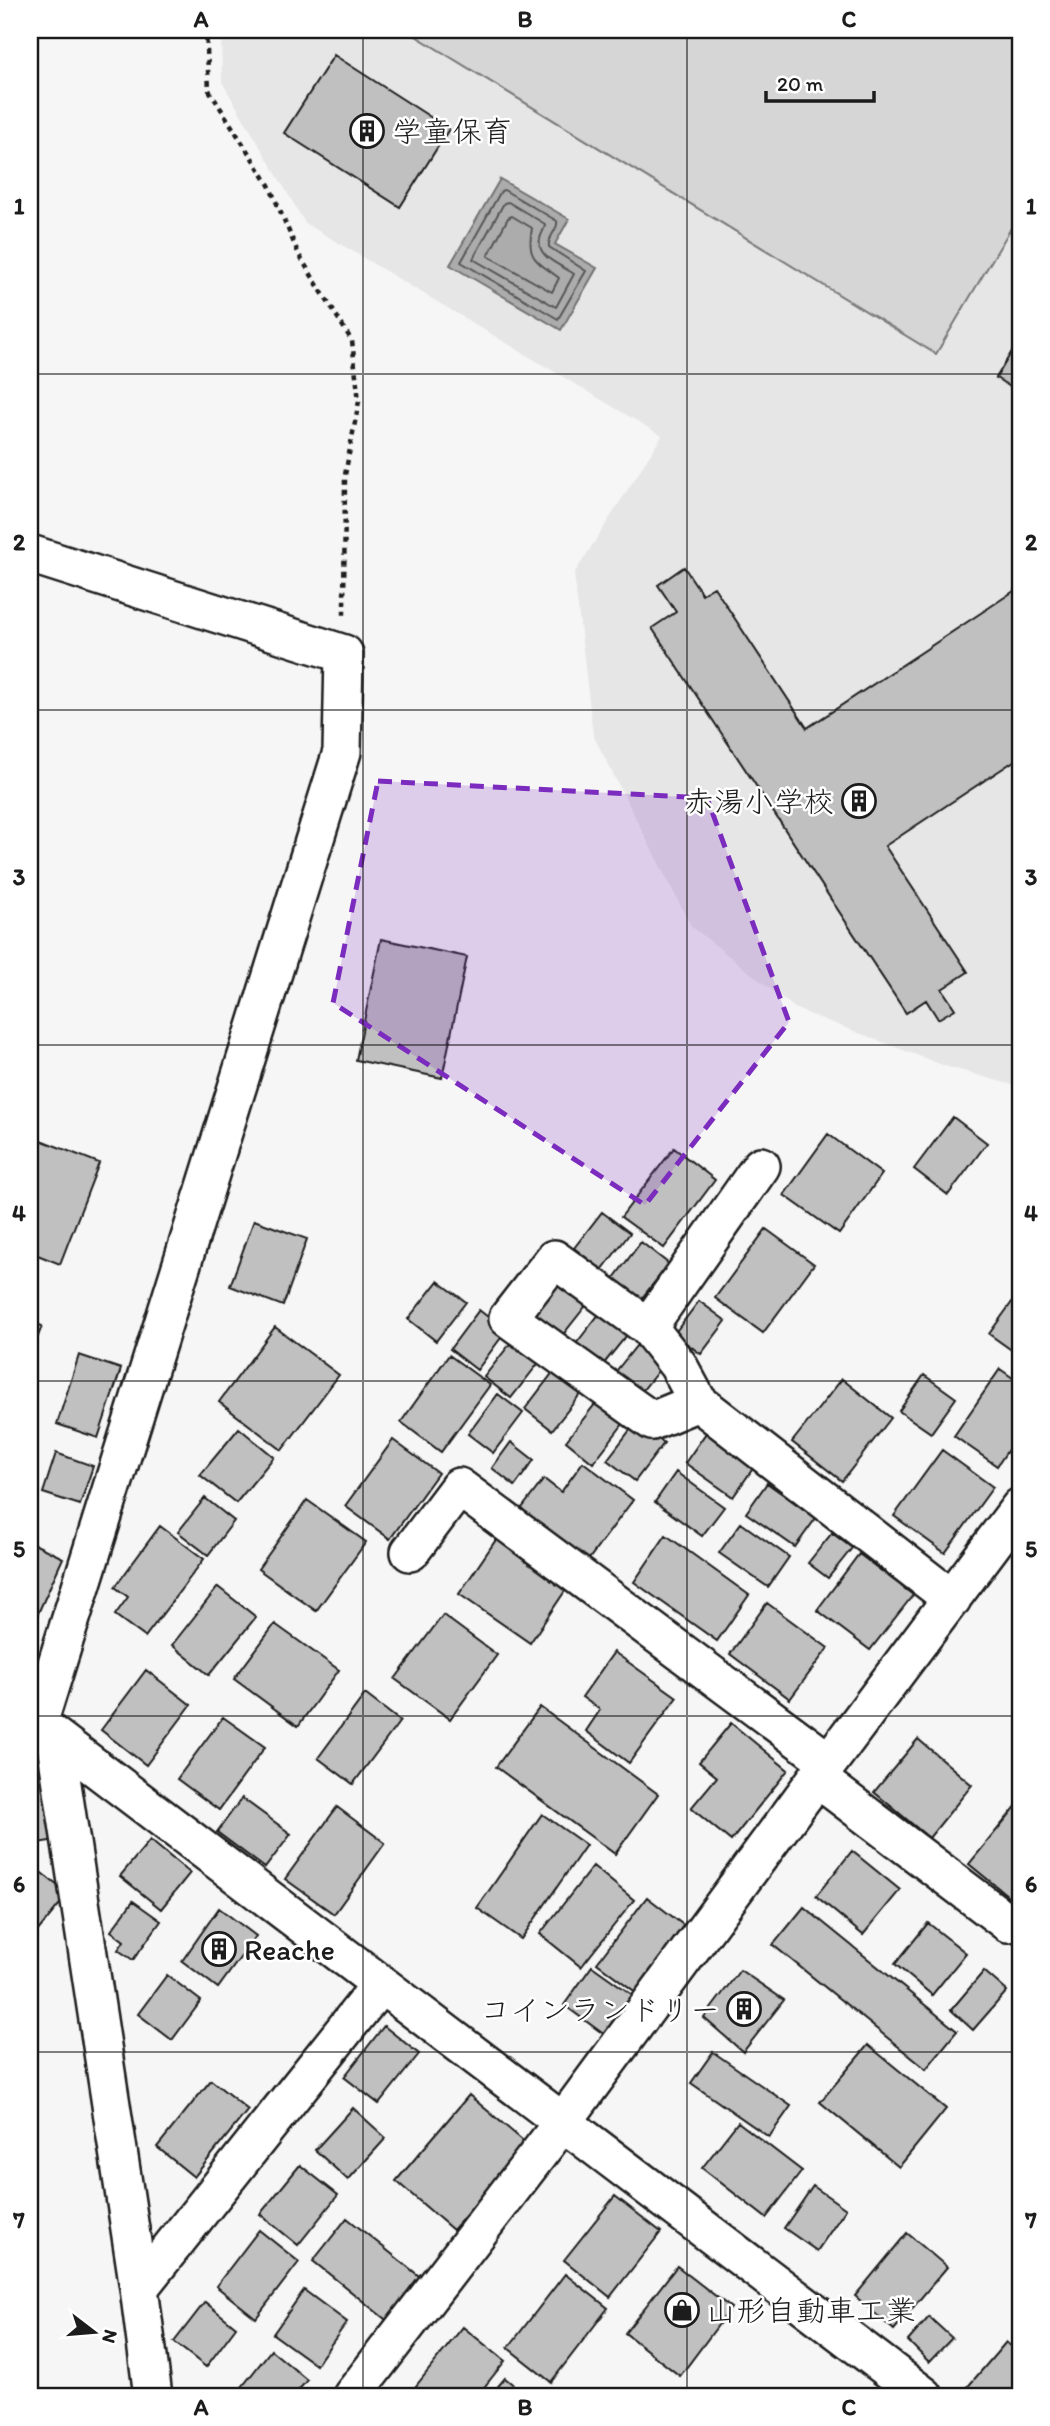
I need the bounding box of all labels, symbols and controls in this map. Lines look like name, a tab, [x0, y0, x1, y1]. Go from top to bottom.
text: A	[193, 5, 209, 33]
text: B	[518, 5, 533, 33]
text: C	[842, 5, 857, 33]
scale bar	[766, 60, 875, 104]
text: 20 m	[777, 71, 824, 96]
building icon: 学童保育	[348, 112, 386, 150]
place label: 学童保育	[392, 113, 512, 150]
text: 1	[14, 192, 25, 220]
text: 1	[1026, 192, 1037, 220]
text: 2	[13, 528, 26, 556]
text: 2	[1025, 528, 1038, 556]
building icon: 赤湯小学校	[840, 782, 878, 820]
place label: 赤湯小学校	[684, 783, 834, 820]
text: 3	[13, 863, 26, 891]
text: 3	[1025, 863, 1038, 891]
text: 4	[12, 1199, 26, 1227]
text: 4	[1024, 1199, 1038, 1227]
text: 5	[13, 1535, 25, 1563]
text: 5	[1025, 1535, 1037, 1563]
text: 6	[13, 1870, 25, 1898]
text: 6	[1025, 1870, 1037, 1898]
building icon: Reache	[200, 1930, 238, 1968]
place label: Reache	[244, 1931, 335, 1968]
building icon: コインランドリー	[725, 1990, 763, 2028]
place label: コインランドリー	[480, 1991, 720, 2028]
text: 7	[12, 2206, 25, 2234]
text: 7	[1024, 2206, 1037, 2234]
shop icon: 山形自動車工業	[663, 2291, 701, 2329]
place label: 山形自動車工業	[706, 2292, 916, 2329]
north arrow	[60, 2296, 130, 2366]
text: N	[97, 2327, 123, 2346]
text: A	[193, 2393, 209, 2421]
text: B	[518, 2393, 533, 2421]
text: C	[842, 2393, 857, 2421]

